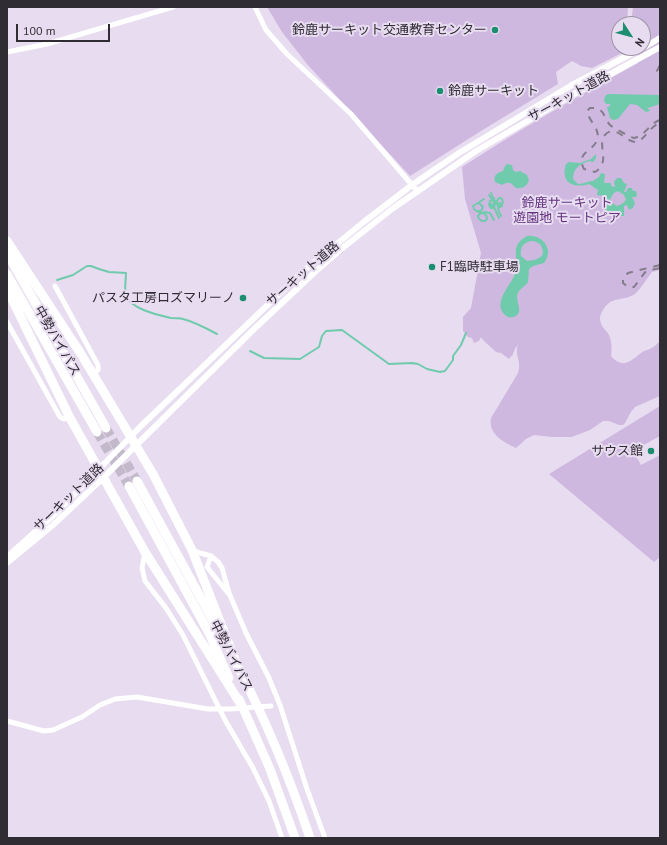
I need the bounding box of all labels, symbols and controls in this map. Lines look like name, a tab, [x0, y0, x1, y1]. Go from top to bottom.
scale bar	[18, 16, 112, 42]
north arrow	[611, 16, 651, 56]
place label: 鈴鹿サーキット交通教育センター	[292, 22, 487, 38]
text: 100 m	[23, 23, 56, 38]
marker: 鈴鹿サーキット交通教育センター	[490, 25, 500, 35]
text: N	[632, 35, 648, 50]
street label: サーキット道路	[525, 68, 613, 126]
place label: 鈴鹿サーキット	[448, 83, 539, 99]
marker: 鈴鹿サーキット	[435, 86, 445, 96]
park label: 鈴鹿サーキット 遊園地 モートピア	[513, 195, 621, 226]
street label: サーキット道路	[264, 238, 342, 310]
place label: F1臨時駐車場	[440, 259, 519, 275]
marker: F1臨時駐車場	[427, 262, 437, 272]
place label: パスタ工房ロズマリーノ	[92, 290, 235, 306]
marker: パスタ工房ロズマリーノ	[238, 293, 248, 303]
street label: 中勢バイパス	[31, 303, 83, 379]
place label: サウス館	[591, 443, 643, 459]
marker: サウス館	[646, 446, 656, 456]
street label: サーキット道路	[31, 461, 107, 535]
street label: 中勢バイパス	[206, 618, 256, 694]

